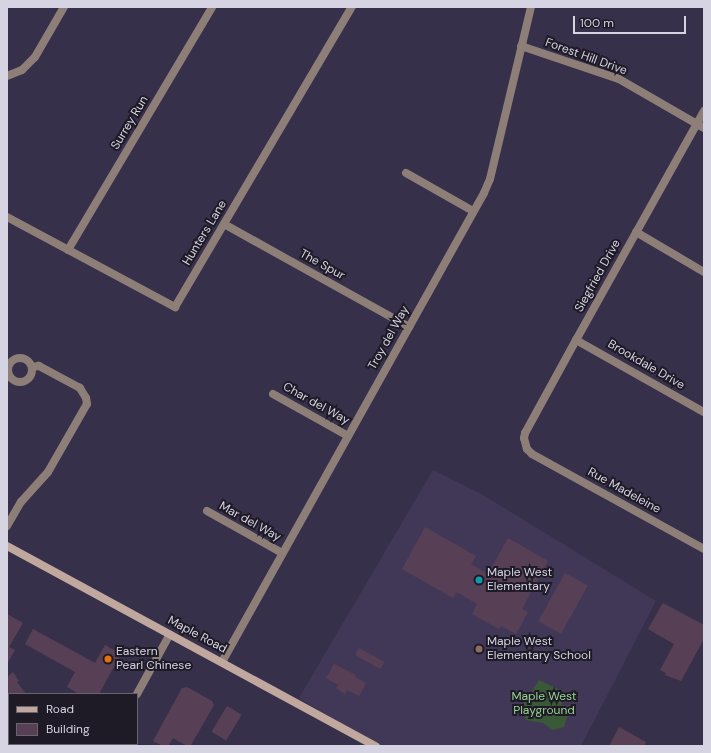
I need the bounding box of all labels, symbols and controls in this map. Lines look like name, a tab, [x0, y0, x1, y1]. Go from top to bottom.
scale bar	[575, 8, 688, 34]
text: 100 m	[580, 15, 614, 31]
street label: Forest Hill Drive	[543, 36, 629, 78]
street label: Surrey Run	[108, 94, 152, 152]
street label: Hunters Lane	[180, 198, 230, 268]
street label: Siegfried Drive	[572, 237, 624, 315]
street label: The Spur	[297, 247, 347, 283]
street label: Troy del Way	[365, 303, 413, 373]
street label: Brookdale Drive	[605, 337, 687, 393]
street label: Char del Way	[280, 380, 352, 428]
street label: Rue Madeleine	[585, 465, 663, 517]
street label: Mar del Way	[217, 499, 283, 545]
place label: Maple West Elementary	[487, 566, 552, 594]
marker: Maple West Elementary	[474, 575, 484, 585]
street label: Maple Road	[165, 613, 229, 657]
place label: Maple West Elementary School	[487, 635, 591, 663]
marker: Maple West Elementary School	[474, 644, 484, 654]
place label: Eastern Pearl Chinese	[116, 645, 191, 673]
marker: Eastern Pearl Chinese	[103, 654, 113, 664]
park label: Maple West Playground	[511, 690, 577, 718]
legend	[8, 693, 138, 745]
text: Road	[46, 701, 74, 717]
text: Building	[46, 721, 90, 737]

